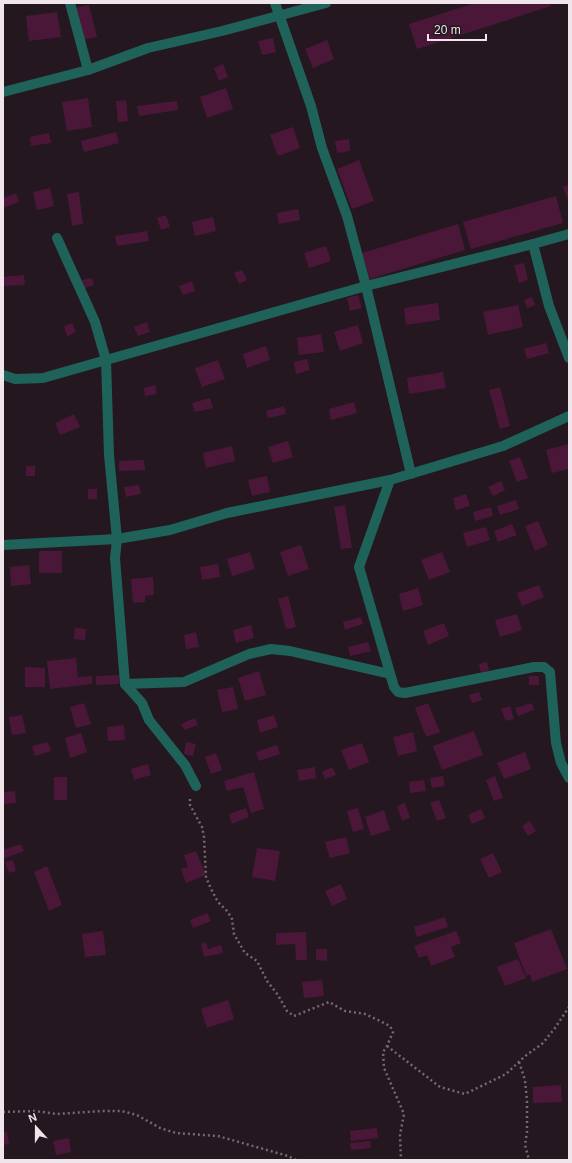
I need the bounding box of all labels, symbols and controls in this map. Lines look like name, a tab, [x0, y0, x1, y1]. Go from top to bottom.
scale bar	[428, 16, 486, 42]
text: 20 m	[434, 23, 461, 37]
north arrow	[16, 1107, 56, 1147]
text: N	[27, 1111, 38, 1125]

